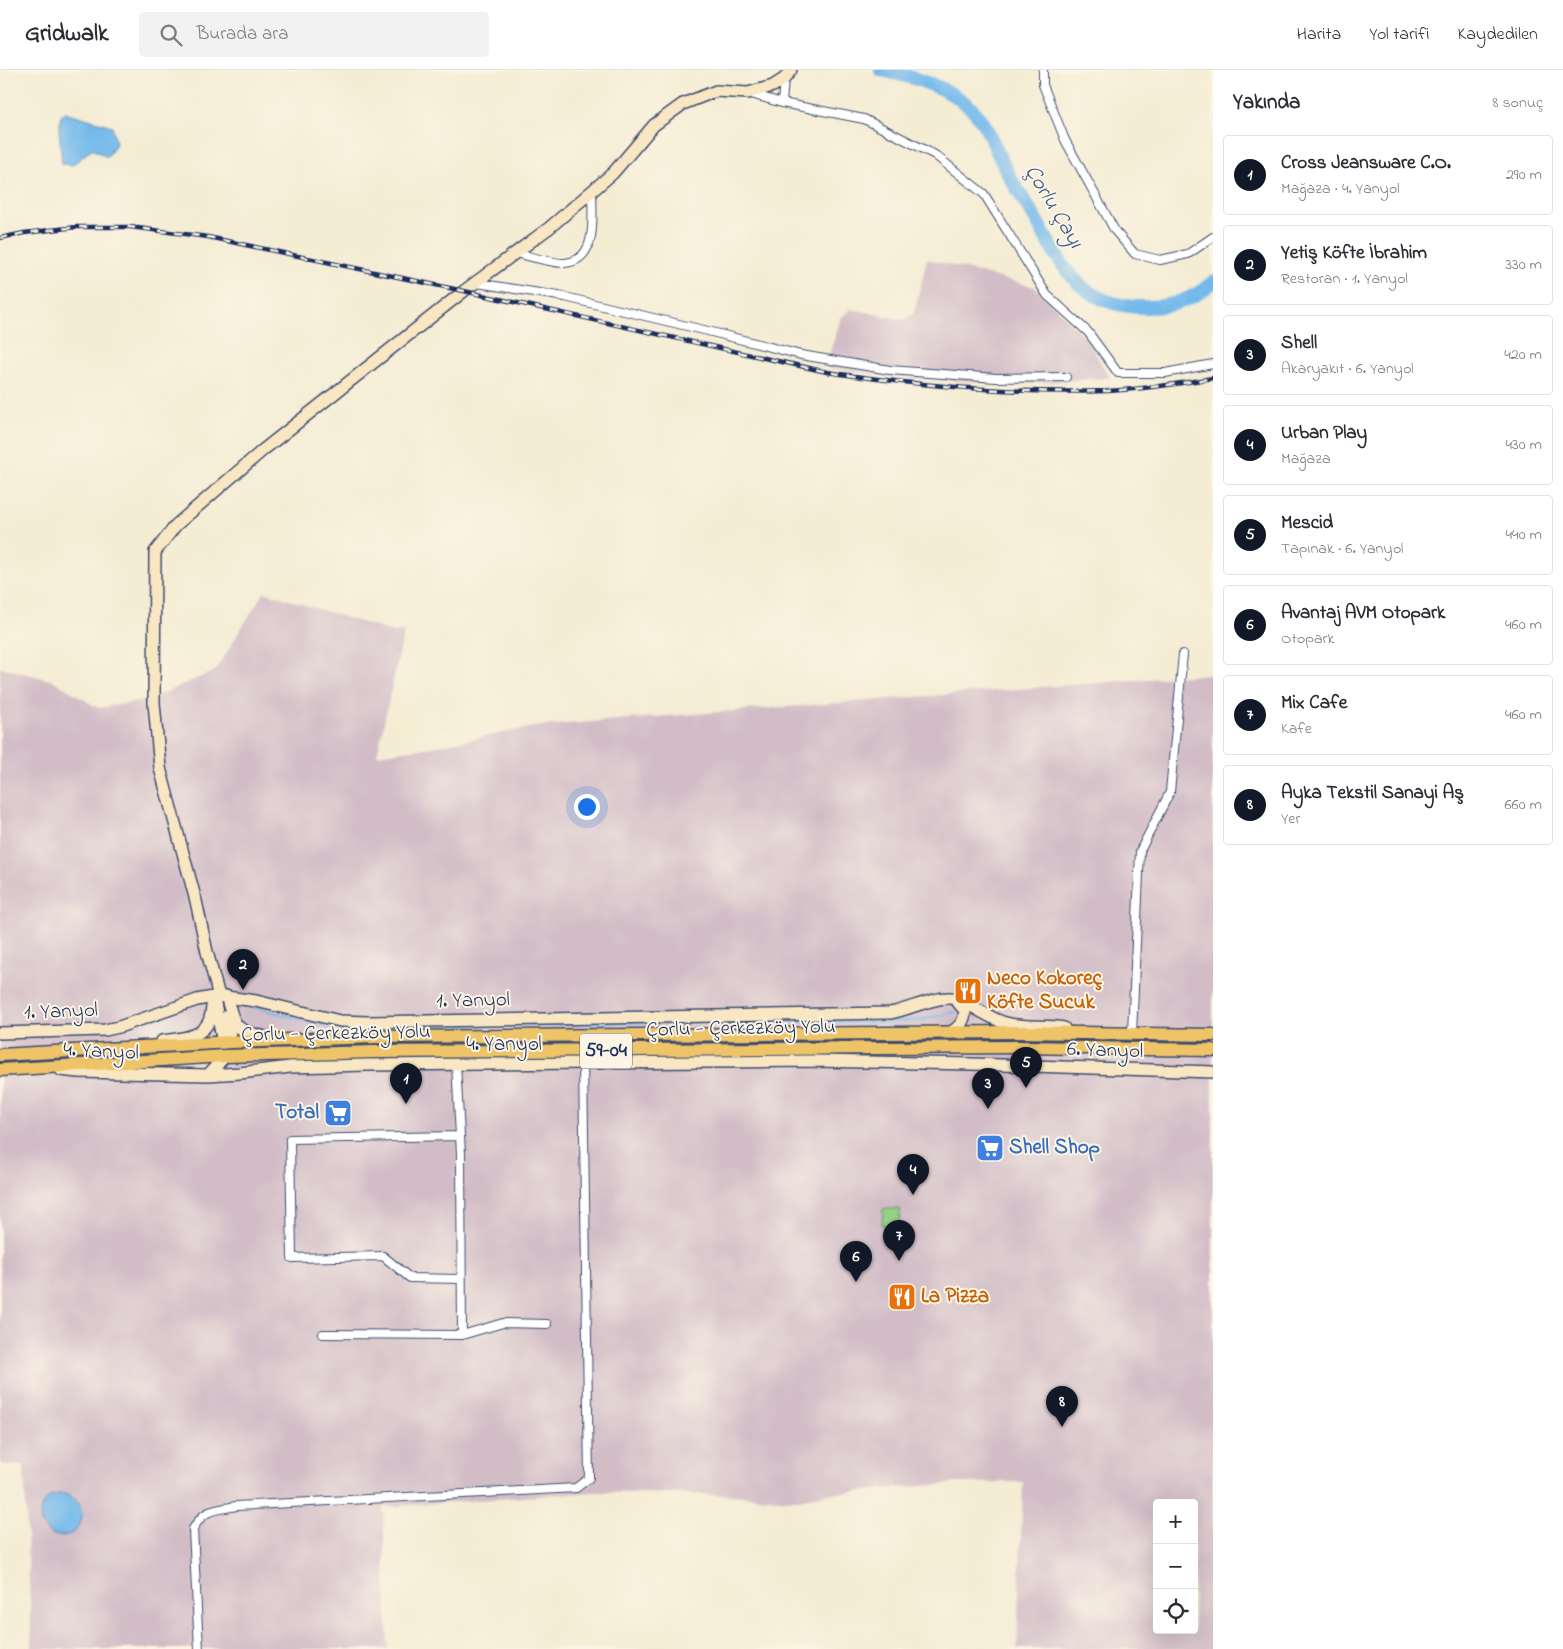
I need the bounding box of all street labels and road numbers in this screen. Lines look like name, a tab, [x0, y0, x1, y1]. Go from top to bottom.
street label: 1. Yanyol	[436, 985, 510, 1019]
street label: 1. Yanyol	[24, 996, 98, 1030]
street label: Çorlu - Çerkezköy Yolu	[646, 1012, 836, 1048]
street label: Çorlu - Çerkezköy Yolu	[241, 1017, 431, 1053]
street label: 4. Yanyol	[466, 1030, 542, 1062]
road number: 59-04	[580, 1034, 632, 1068]
street label: 4. Yanyol	[62, 1035, 140, 1071]
street label: 6. Yanyol	[1066, 1035, 1144, 1069]

